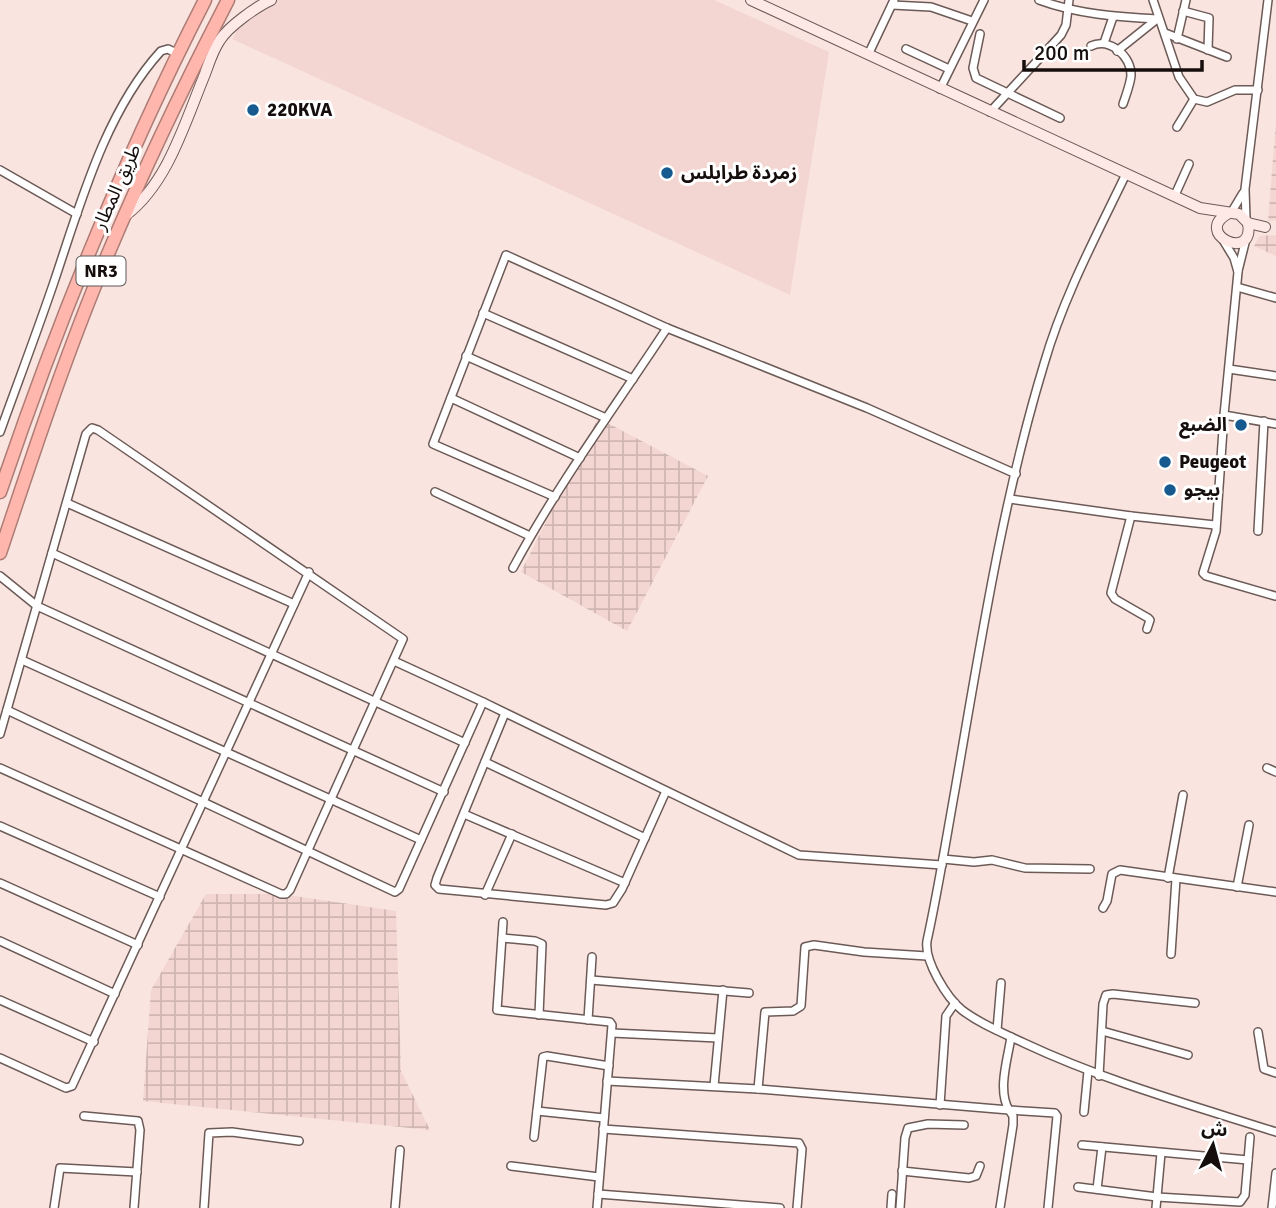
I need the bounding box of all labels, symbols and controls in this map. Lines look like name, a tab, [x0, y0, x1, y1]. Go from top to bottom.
scale bar	[1024, 28, 1202, 72]
text: 200 m	[1034, 40, 1089, 66]
place label: 220KVA	[267, 98, 332, 122]
marker: 220KVA	[245, 102, 261, 118]
street label: طريق المطار	[87, 140, 147, 235]
place label: زمردة طرابلس	[681, 161, 797, 185]
marker: زمردة طرابلس	[659, 165, 675, 181]
road number: NR3	[76, 256, 126, 286]
place label: الضبع	[1179, 413, 1227, 439]
marker: الضبع	[1233, 417, 1249, 433]
place label: Peugeot	[1179, 450, 1246, 474]
marker: Peugeot	[1157, 454, 1173, 470]
place label: بيجو	[1184, 478, 1220, 502]
marker: بيجو	[1162, 482, 1178, 498]
north arrow	[1178, 1110, 1248, 1180]
text: ش	[1200, 1116, 1229, 1142]

